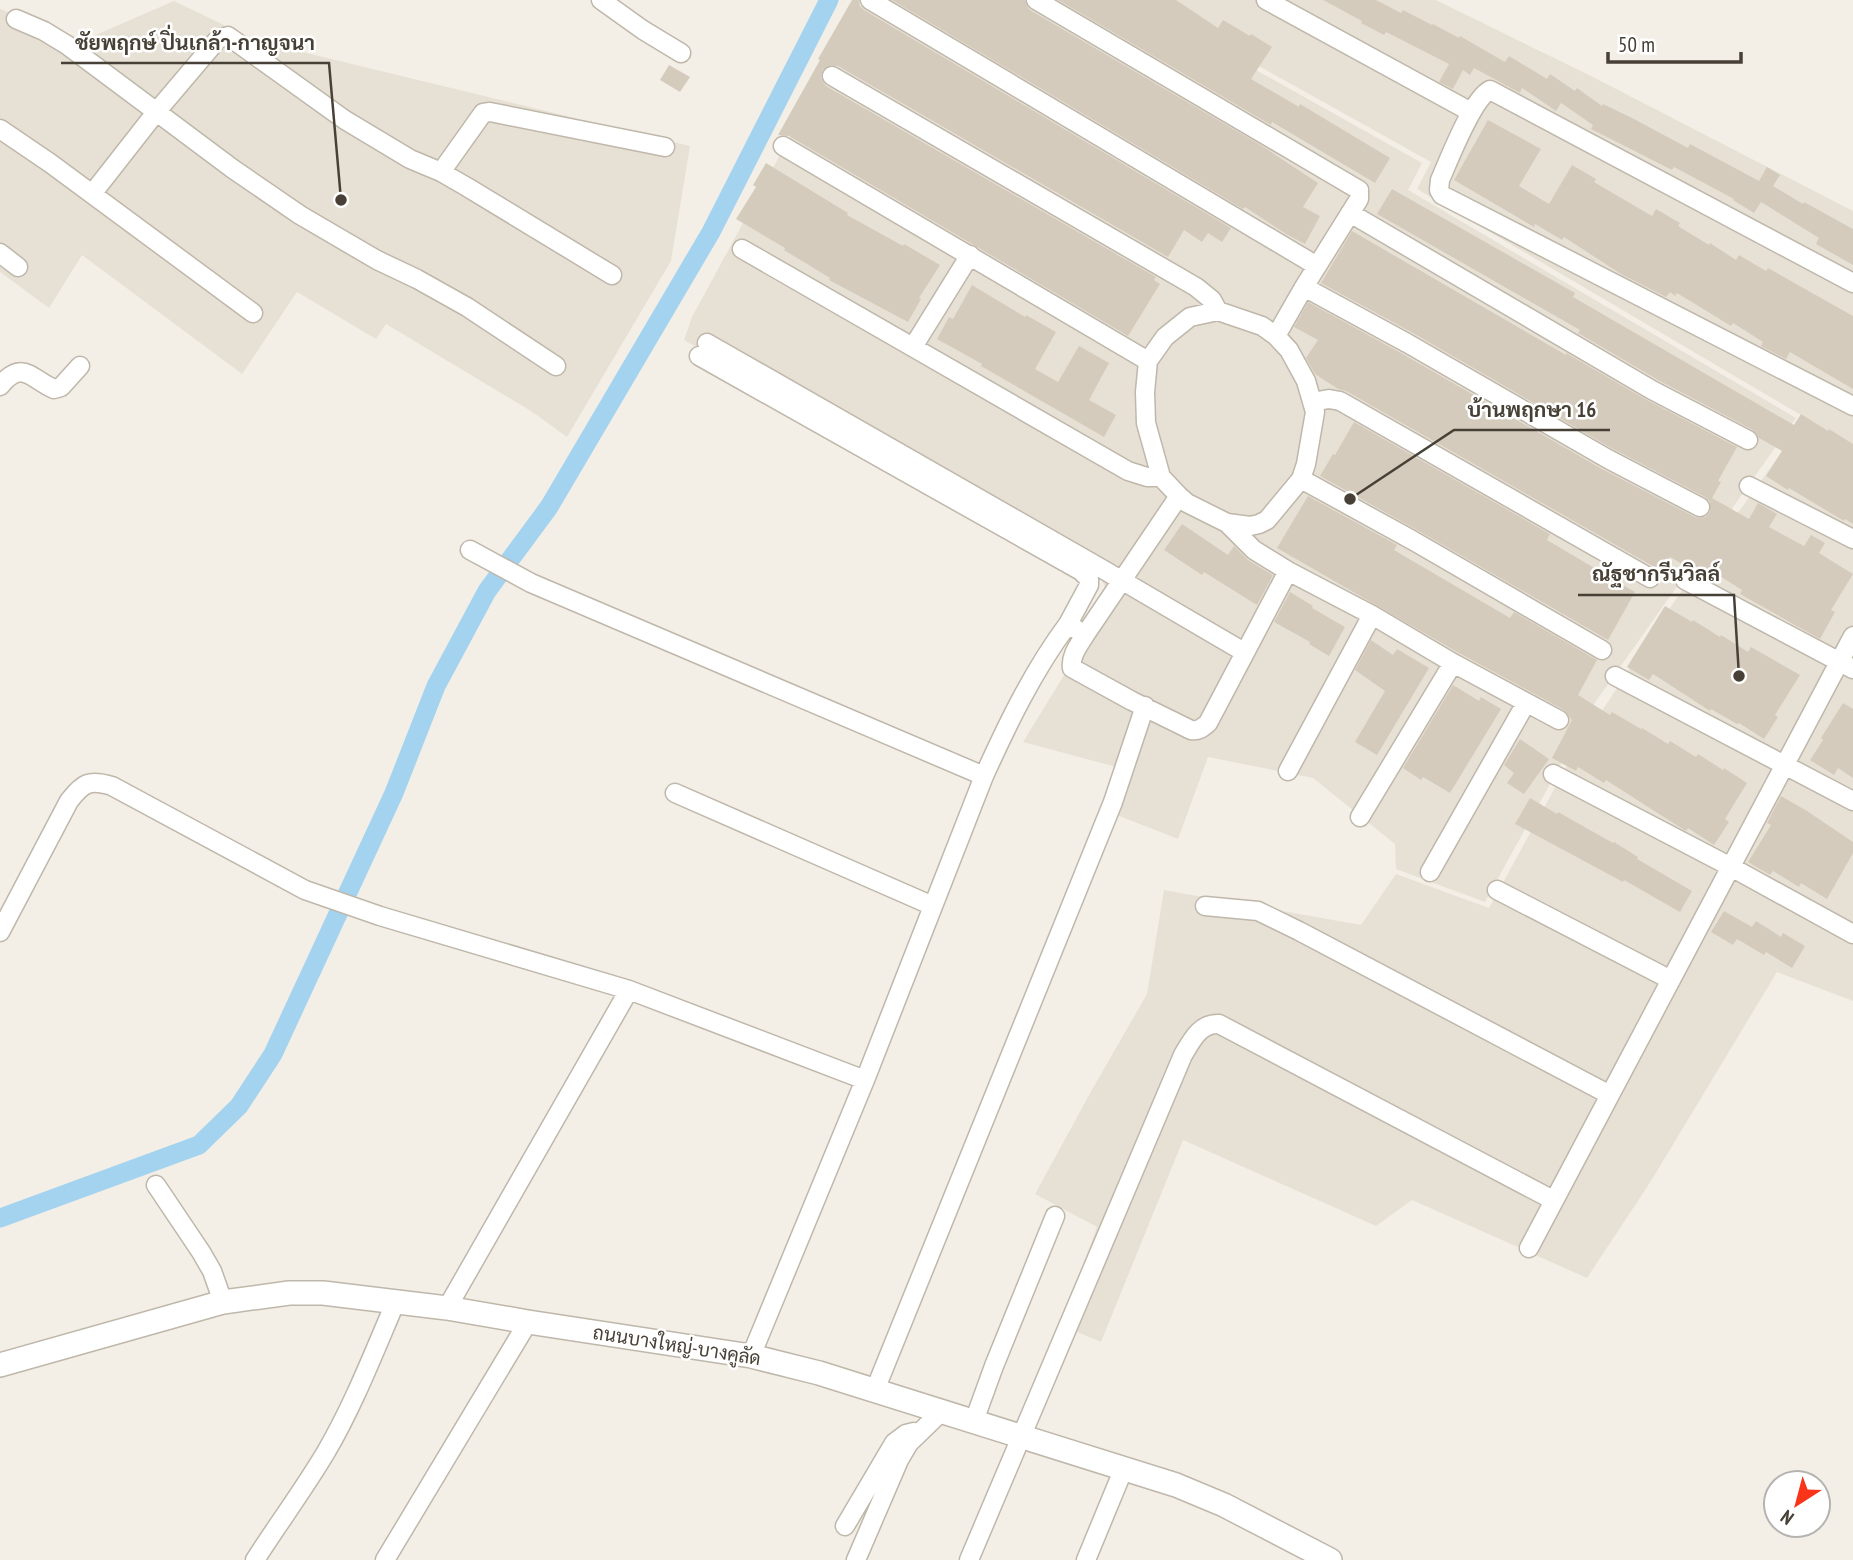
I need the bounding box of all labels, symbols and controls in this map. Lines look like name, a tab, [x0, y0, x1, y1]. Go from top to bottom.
callout: ชัยพฤกษ์ ปิ่นเกล้า-กาญจนา	[61, 21, 329, 63]
scale bar	[1608, 21, 1741, 65]
text: ชัยพฤกษ์ ปิ่นเกล้า-กาญจนา	[75, 24, 315, 56]
text: 50 m	[1618, 31, 1655, 58]
callout: บ้านพฤกษา 16	[1454, 388, 1610, 430]
text: บ้านพฤกษา 16	[1468, 396, 1596, 423]
callout: ณัฐชากรีนวิลล์	[1578, 553, 1734, 595]
text: ณัฐชากรีนวิลล์	[1592, 560, 1721, 588]
street label: ถนนบางใหญ่-บางคูลัด	[591, 1320, 763, 1372]
north arrow	[1762, 1469, 1832, 1539]
text: N	[1776, 1505, 1798, 1530]

